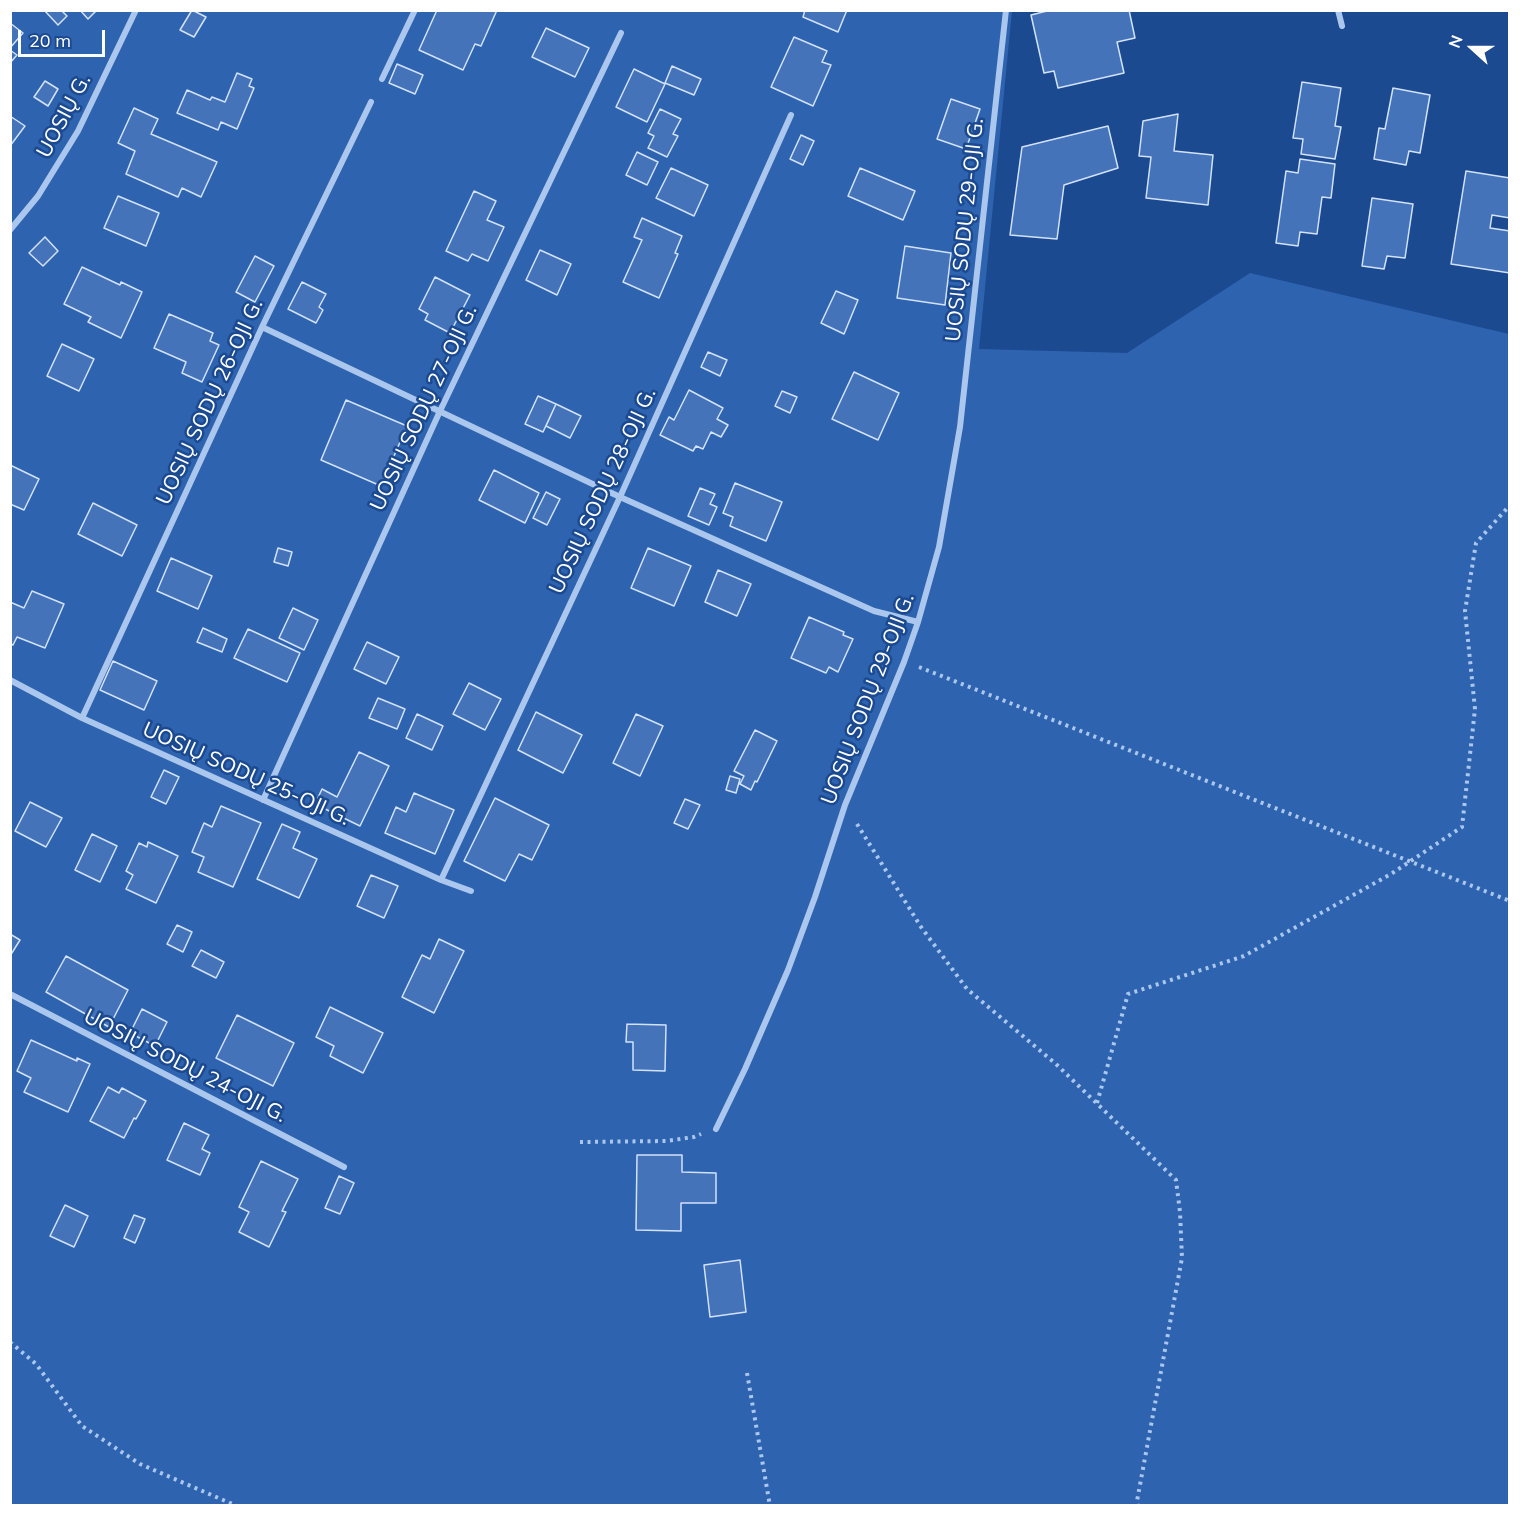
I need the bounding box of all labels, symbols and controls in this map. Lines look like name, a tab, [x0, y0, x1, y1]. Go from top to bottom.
scale bar	[21, 18, 108, 56]
north arrow	[1442, 18, 1502, 78]
text: 20 m	[29, 29, 71, 52]
text: N	[1444, 32, 1467, 51]
street label: UOSIŲ G.	[32, 70, 96, 162]
street label: UOSIŲ SODŲ 29-OJI G.	[941, 117, 989, 343]
street label: UOSIŲ SODŲ 26-OJI G.	[151, 295, 269, 509]
street label: UOSIŲ SODŲ 27-OJI G.	[365, 301, 483, 515]
street label: UOSIŲ SODŲ 28-OJI G.	[544, 384, 662, 598]
street label: UOSIŲ SODŲ 29-OJI G.	[816, 590, 920, 808]
street label: UOSIŲ SODŲ 25-OJI G.	[138, 717, 354, 831]
street label: UOSIŲ SODŲ 24-OJI G.	[79, 1004, 291, 1128]

